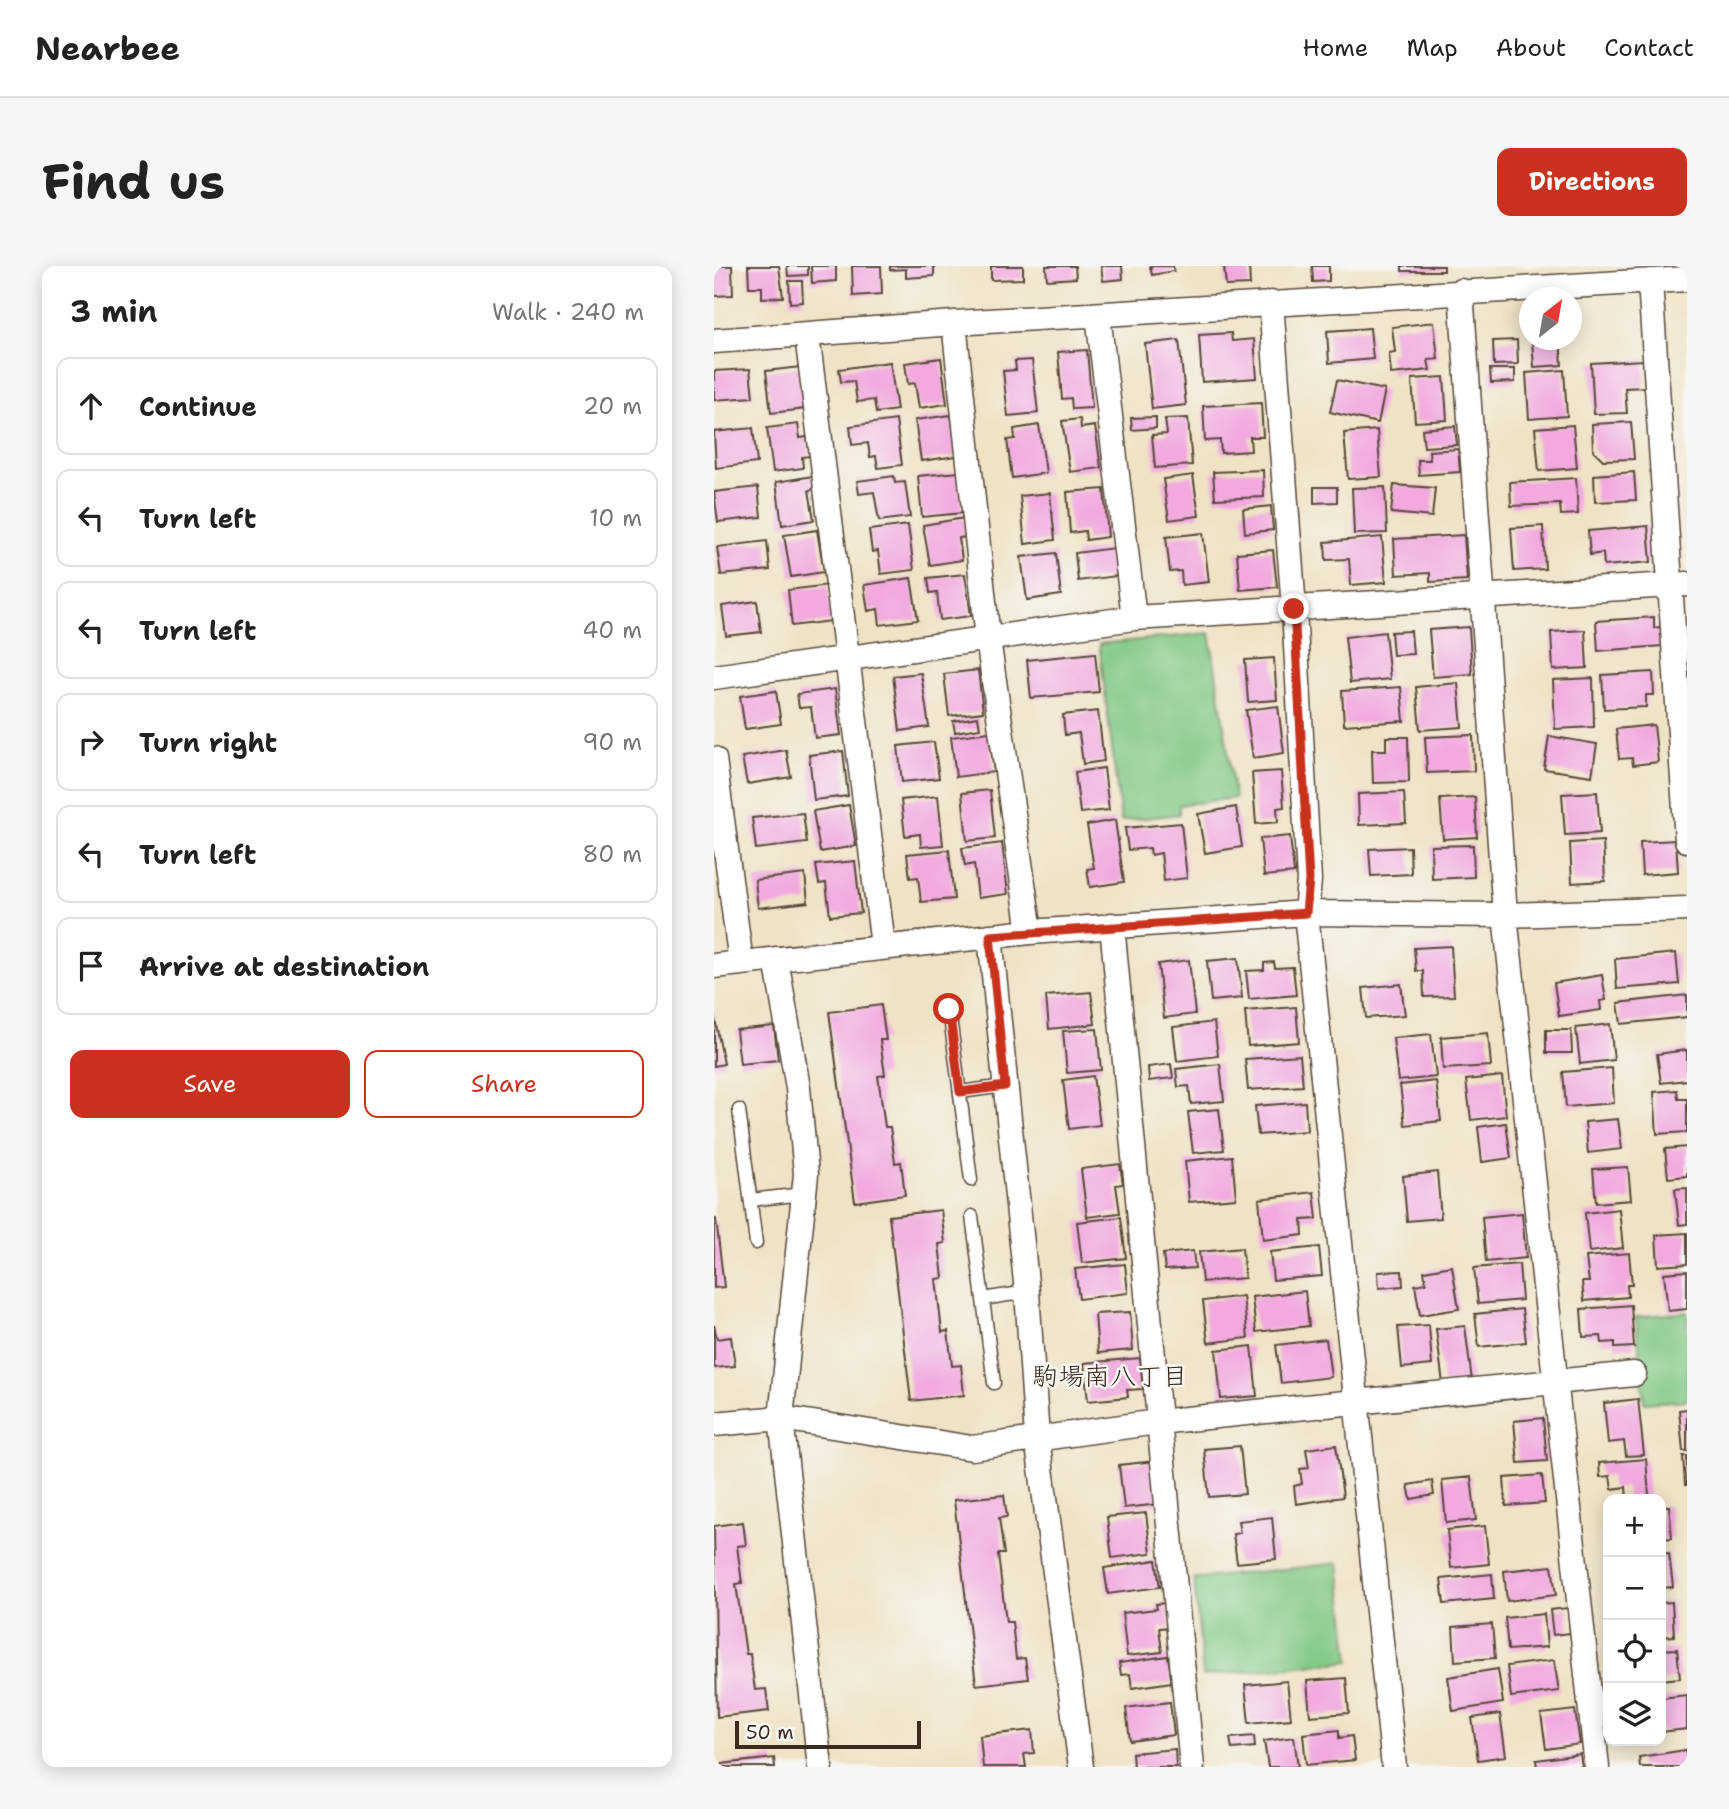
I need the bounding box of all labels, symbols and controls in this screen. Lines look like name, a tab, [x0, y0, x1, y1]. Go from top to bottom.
text: Nearbee	[35, 26, 180, 71]
text: Home	[1302, 32, 1368, 64]
text: Map	[1406, 32, 1458, 64]
text: About	[1496, 32, 1566, 64]
text: Contact	[1604, 32, 1694, 64]
button: Directions	[1497, 148, 1687, 216]
text: Find us	[42, 149, 225, 215]
north arrow	[1519, 287, 1582, 350]
text: 3 min	[70, 291, 157, 332]
text: Walk · 240 m	[492, 297, 644, 327]
icon: ahead	[72, 387, 110, 425]
text: Continue	[139, 389, 257, 424]
text: 20 m	[583, 391, 642, 421]
icon: left	[72, 499, 110, 537]
text: Turn left	[139, 501, 256, 536]
text: 10 m	[589, 503, 642, 533]
route end	[1278, 593, 1309, 624]
icon: left	[72, 611, 110, 649]
text: Turn left	[139, 613, 256, 648]
text: 40 m	[582, 615, 642, 645]
icon: right	[72, 723, 110, 761]
text: Turn right	[139, 725, 277, 760]
text: 90 m	[582, 727, 642, 757]
icon: left	[72, 835, 110, 873]
text: Turn left	[139, 837, 256, 872]
text: 80 m	[583, 839, 642, 869]
icon: arrive	[72, 947, 110, 985]
text: Arrive at destination	[139, 949, 429, 984]
route start	[933, 993, 964, 1024]
button: Save	[70, 1050, 350, 1118]
button: Share	[364, 1050, 644, 1118]
district label: 駒場南八丁目	[1032, 1358, 1188, 1393]
map controls	[1603, 1494, 1666, 1746]
button: +	[1603, 1494, 1666, 1557]
button: −	[1603, 1557, 1666, 1620]
button: locate	[1603, 1620, 1666, 1683]
button: layers	[1603, 1683, 1666, 1746]
scale bar	[735, 1718, 920, 1750]
text: 50 m	[746, 1720, 794, 1745]

